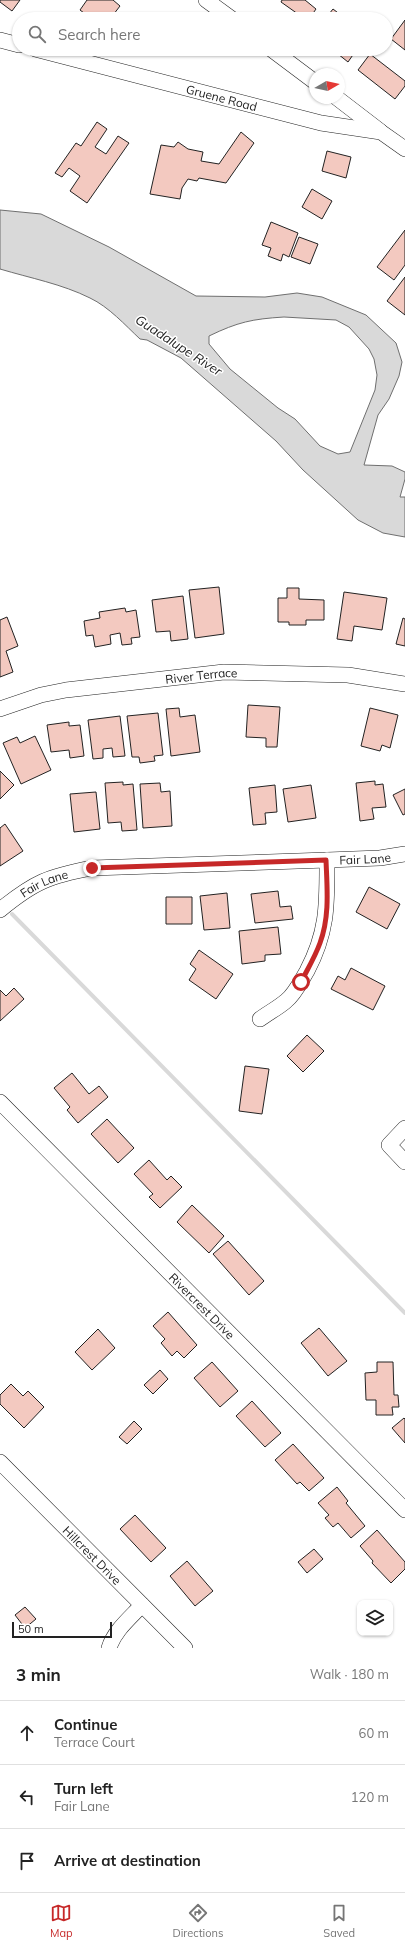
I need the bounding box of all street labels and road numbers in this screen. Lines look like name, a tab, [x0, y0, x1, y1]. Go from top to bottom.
street label: Gruene Road	[185, 81, 259, 114]
street label: River Terrace	[164, 664, 238, 686]
street label: Fair Lane	[339, 849, 392, 867]
street label: Fair Lane	[17, 866, 69, 900]
street label: Rivercrest Drive	[166, 1269, 238, 1342]
street label: Hillcrest Drive	[60, 1522, 125, 1587]

